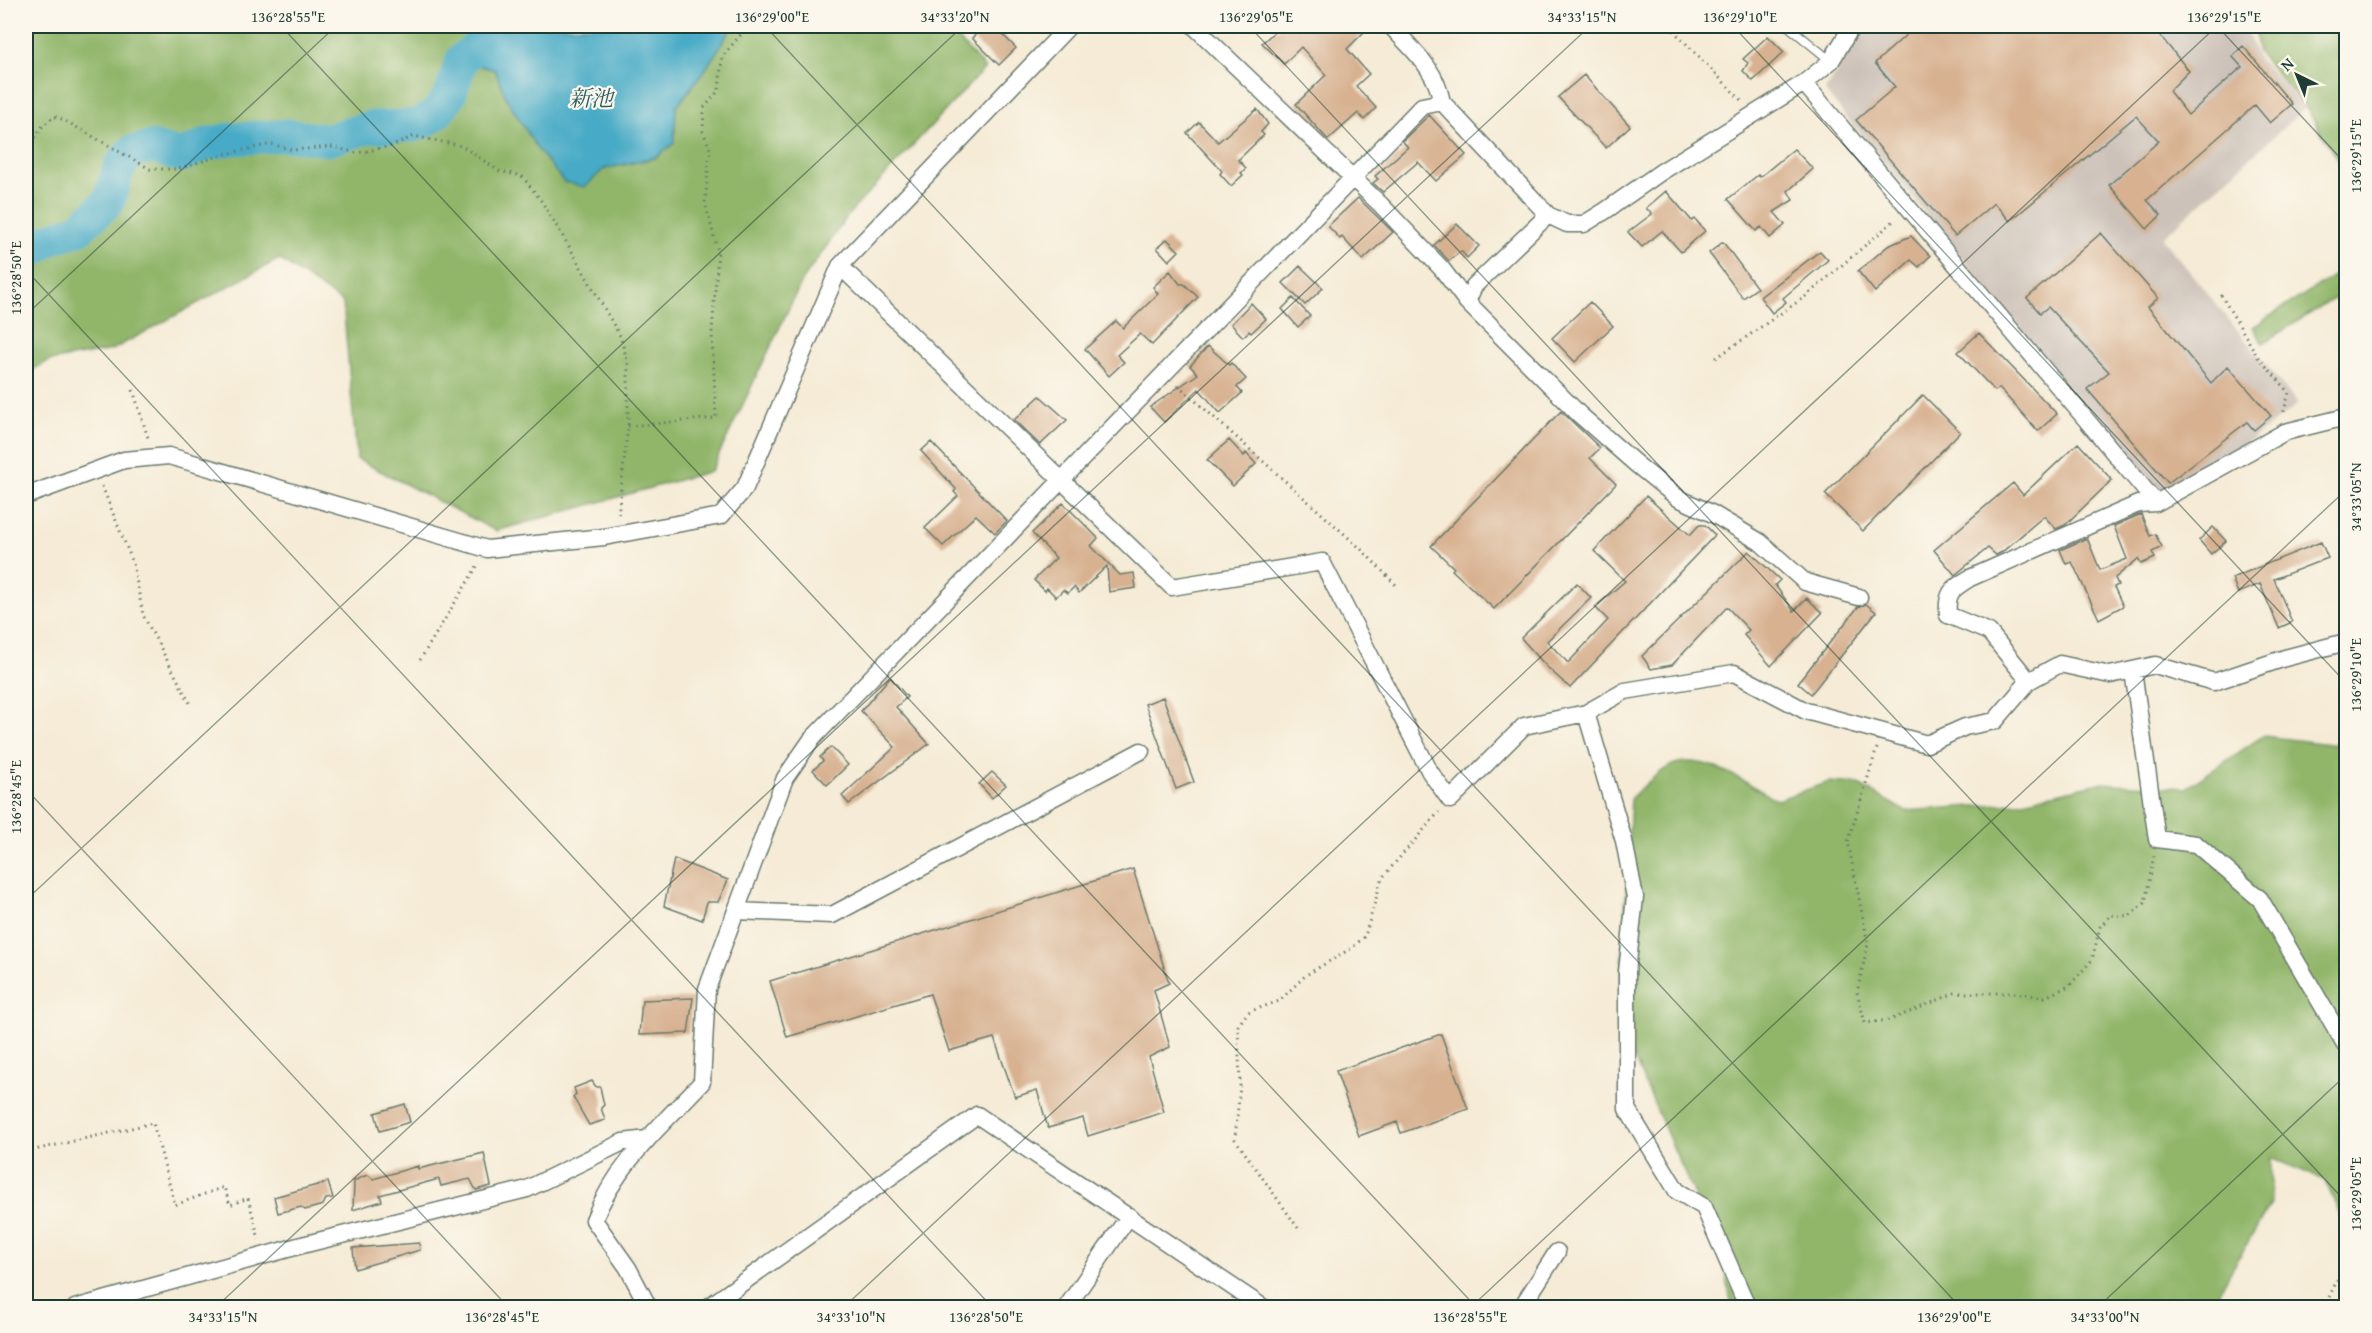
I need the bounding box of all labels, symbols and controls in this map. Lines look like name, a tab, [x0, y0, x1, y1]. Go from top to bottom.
text: 136°28'55"E	[251, 6, 325, 27]
text: 136°29'00"E	[735, 6, 809, 27]
text: 34°33'20"N	[921, 6, 990, 27]
text: 136°29'05"E	[1219, 6, 1293, 27]
text: 34°33'15"N	[1548, 6, 1617, 27]
text: 136°29'10"E	[1703, 6, 1777, 27]
text: 136°29'15"E	[2187, 6, 2261, 27]
north arrow	[2267, 45, 2327, 105]
text: N	[2275, 51, 2299, 76]
water label: 新池	[569, 82, 616, 114]
text: 136°29'15"E	[2345, 119, 2366, 193]
text: 136°28'50"E	[5, 241, 26, 315]
text: 34°33'05"N	[2345, 462, 2366, 531]
text: 136°29'10"E	[2345, 638, 2366, 712]
text: 136°28'45"E	[5, 760, 26, 834]
text: 136°29'05"E	[2345, 1157, 2366, 1231]
text: 34°33'15"N	[189, 1306, 258, 1327]
text: 136°28'45"E	[465, 1306, 539, 1327]
text: 34°33'10"N	[817, 1306, 886, 1327]
text: 136°28'50"E	[949, 1306, 1023, 1327]
text: 136°28'55"E	[1433, 1306, 1507, 1327]
text: 136°29'00"E	[1917, 1306, 1991, 1327]
text: 34°33'00"N	[2071, 1306, 2140, 1327]

